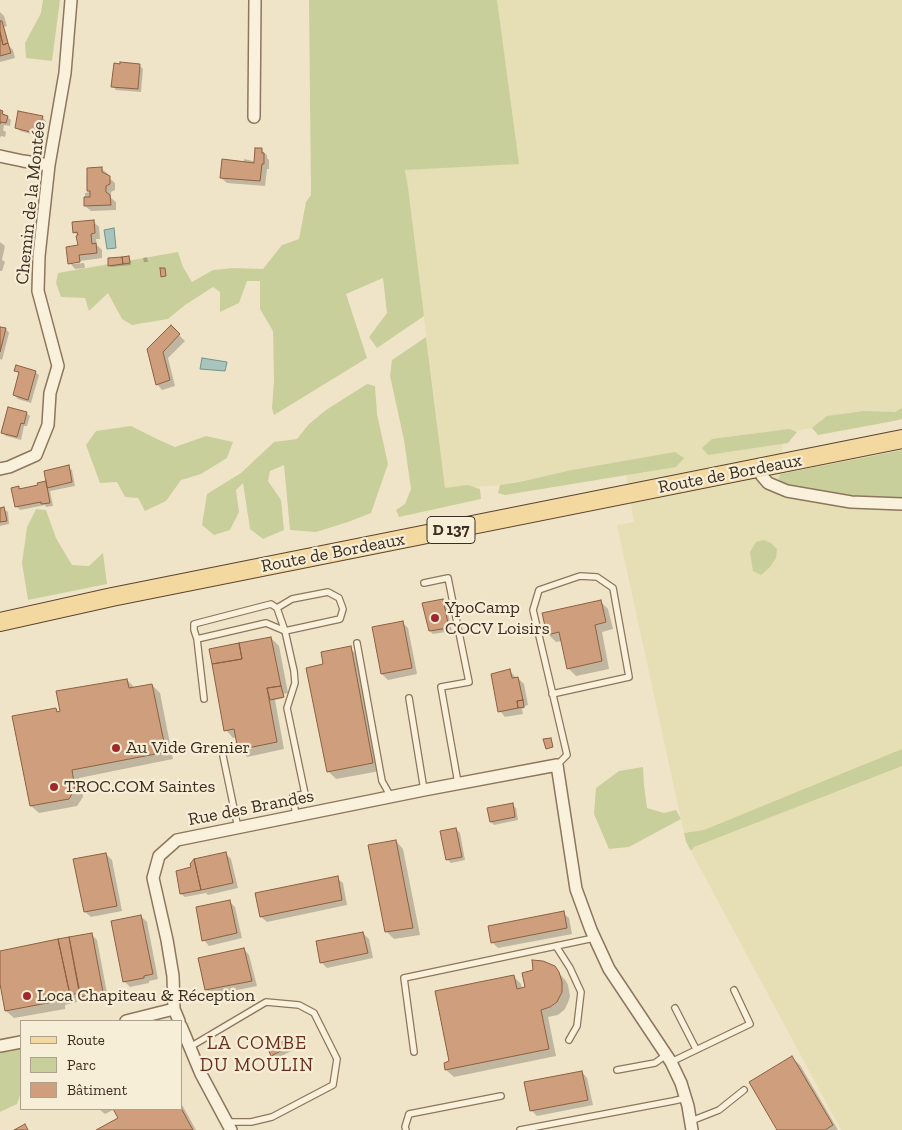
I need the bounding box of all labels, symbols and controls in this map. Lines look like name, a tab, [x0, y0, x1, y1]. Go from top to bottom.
street label: Chemin de la Montée	[12, 120, 50, 286]
street label: Route de Bordeaux	[656, 449, 804, 499]
road number: D 137	[427, 516, 475, 544]
street label: Route de Bordeaux	[259, 528, 407, 578]
place label: YpoCamp COCV Loisirs	[445, 597, 550, 640]
marker: YpoCamp COCV Loisirs	[429, 612, 441, 624]
place label: Au Vide Grenier	[126, 737, 250, 759]
marker: Au Vide Grenier	[110, 742, 122, 754]
place label: TROC.COM Saintes	[64, 776, 215, 798]
marker: TROC.COM Saintes	[48, 781, 60, 793]
street label: Rue des Brandes	[186, 785, 316, 831]
place label: Loca Chapiteau & Réception	[37, 985, 255, 1007]
marker: Loca Chapiteau & Réception	[21, 990, 33, 1002]
legend	[20, 1020, 182, 1110]
text: Route	[67, 1031, 105, 1049]
district label: LA COMBE DU MOULIN	[199, 1033, 315, 1077]
text: Parc	[67, 1056, 96, 1074]
text: Bâtiment	[67, 1081, 127, 1099]

